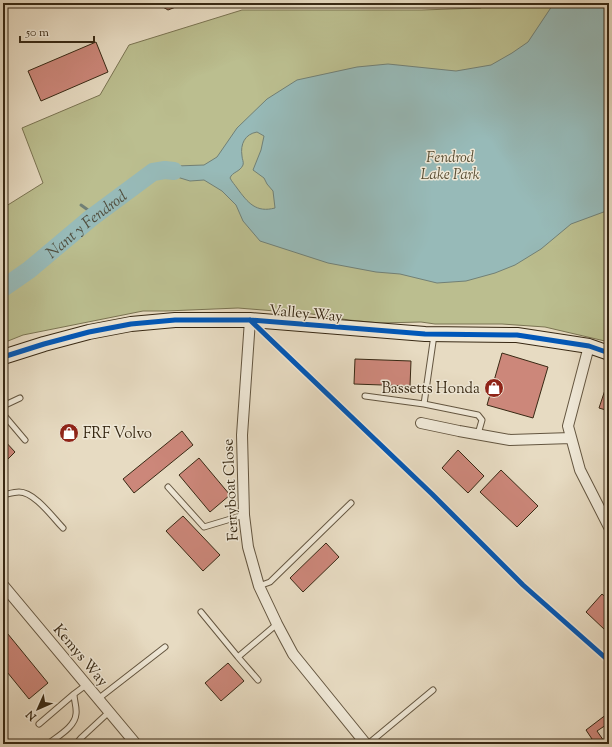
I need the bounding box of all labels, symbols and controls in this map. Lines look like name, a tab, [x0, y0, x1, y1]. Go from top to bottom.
scale bar	[20, 18, 94, 44]
text: 50 m	[25, 24, 49, 42]
park label: Fendrod Lake Park	[420, 148, 480, 186]
water label: Nant y Fendrod	[42, 186, 133, 265]
street label: Valley Way	[268, 301, 344, 328]
shop icon: Bassetts Honda	[483, 377, 505, 399]
place label: Bassetts Honda	[381, 379, 480, 400]
shop icon: FRF Volvo	[58, 422, 80, 444]
place label: FRF Volvo	[83, 424, 152, 445]
street label: Ferryboat Close	[218, 438, 245, 542]
street label: Kemys Way	[47, 620, 113, 692]
north arrow	[18, 689, 58, 729]
text: N	[23, 706, 41, 725]

